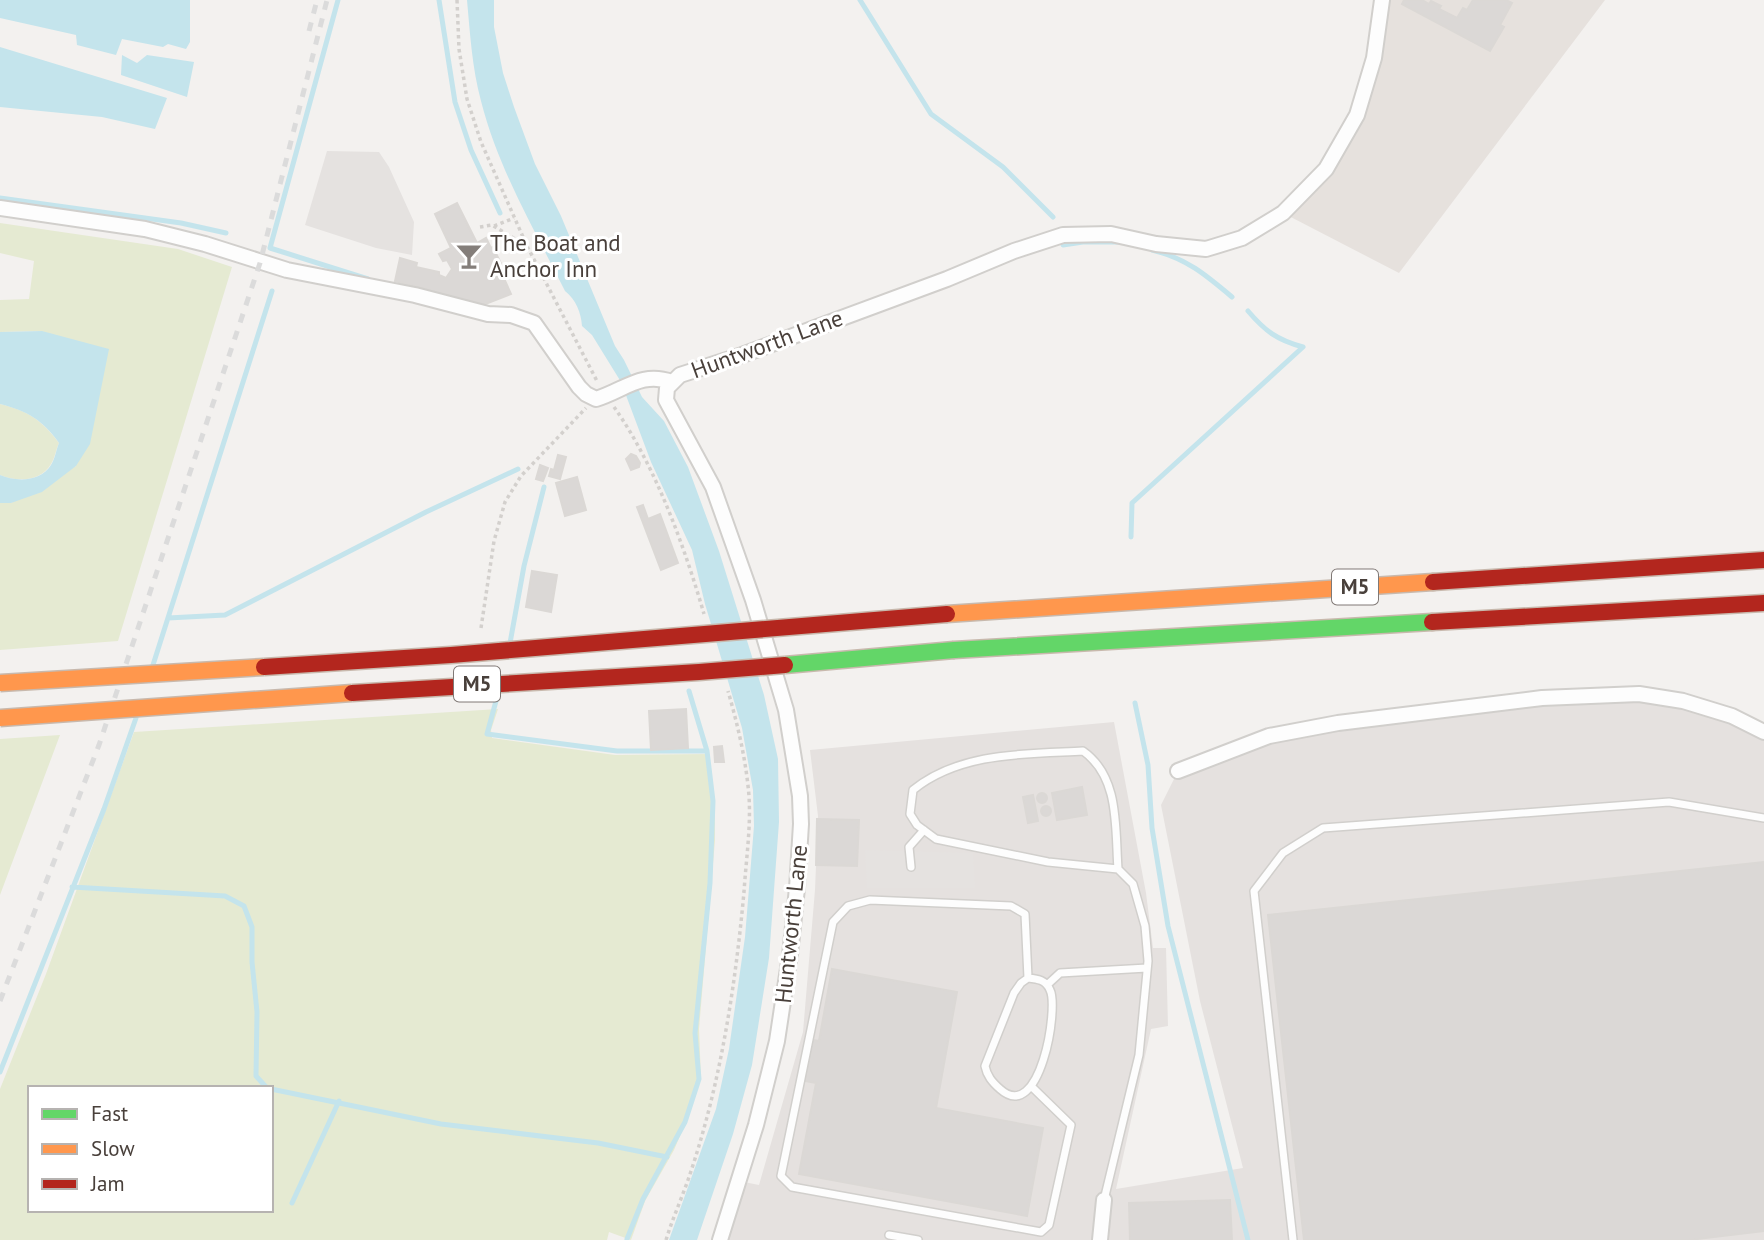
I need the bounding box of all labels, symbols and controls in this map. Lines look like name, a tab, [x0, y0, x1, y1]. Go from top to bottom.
place label: The Boat and Anchor Inn	[490, 228, 621, 283]
bar icon: The Boat and Anchor Inn	[454, 241, 484, 271]
street label: Huntworth Lane	[687, 303, 847, 384]
road number: M5	[1332, 570, 1378, 604]
road number: M5	[454, 666, 500, 702]
street label: Huntworth Lane	[768, 843, 813, 1005]
legend	[28, 1086, 273, 1212]
text: Fast	[91, 1100, 128, 1127]
text: Slow	[91, 1135, 135, 1162]
text: Jam	[90, 1170, 125, 1197]

